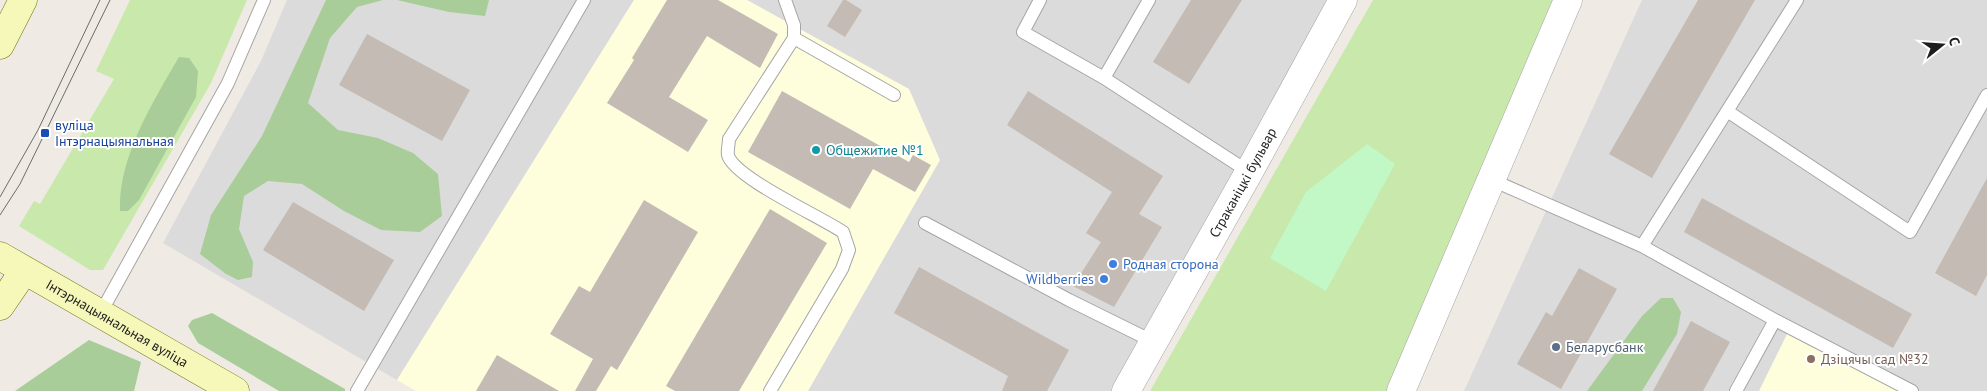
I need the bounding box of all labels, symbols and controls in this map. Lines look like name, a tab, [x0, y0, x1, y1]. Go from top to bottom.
north arrow	[1917, 20, 1967, 70]
text: С	[1945, 35, 1964, 48]
place label: вуліца Інтэрнацыянальная	[55, 116, 174, 150]
street label: Страканіцкі бульвар	[1205, 124, 1281, 241]
marker: вуліца Інтэрнацыянальная	[39, 127, 51, 139]
place label: Общежитие №1	[826, 141, 924, 159]
marker: Общежитие №1	[810, 144, 822, 156]
place label: Родная сторона	[1123, 255, 1219, 273]
marker: Родная сторона	[1107, 258, 1119, 270]
place label: Wildberries	[1026, 270, 1094, 288]
marker: Wildberries	[1098, 273, 1110, 285]
street label: Інтэрнацыянальная вуліца	[43, 275, 191, 371]
place label: Беларусбанк	[1566, 338, 1644, 356]
marker: Беларусбанк	[1550, 341, 1562, 353]
place label: Дзіцячы сад №32	[1821, 350, 1929, 368]
marker: Дзіцячы сад №32	[1805, 353, 1817, 365]

